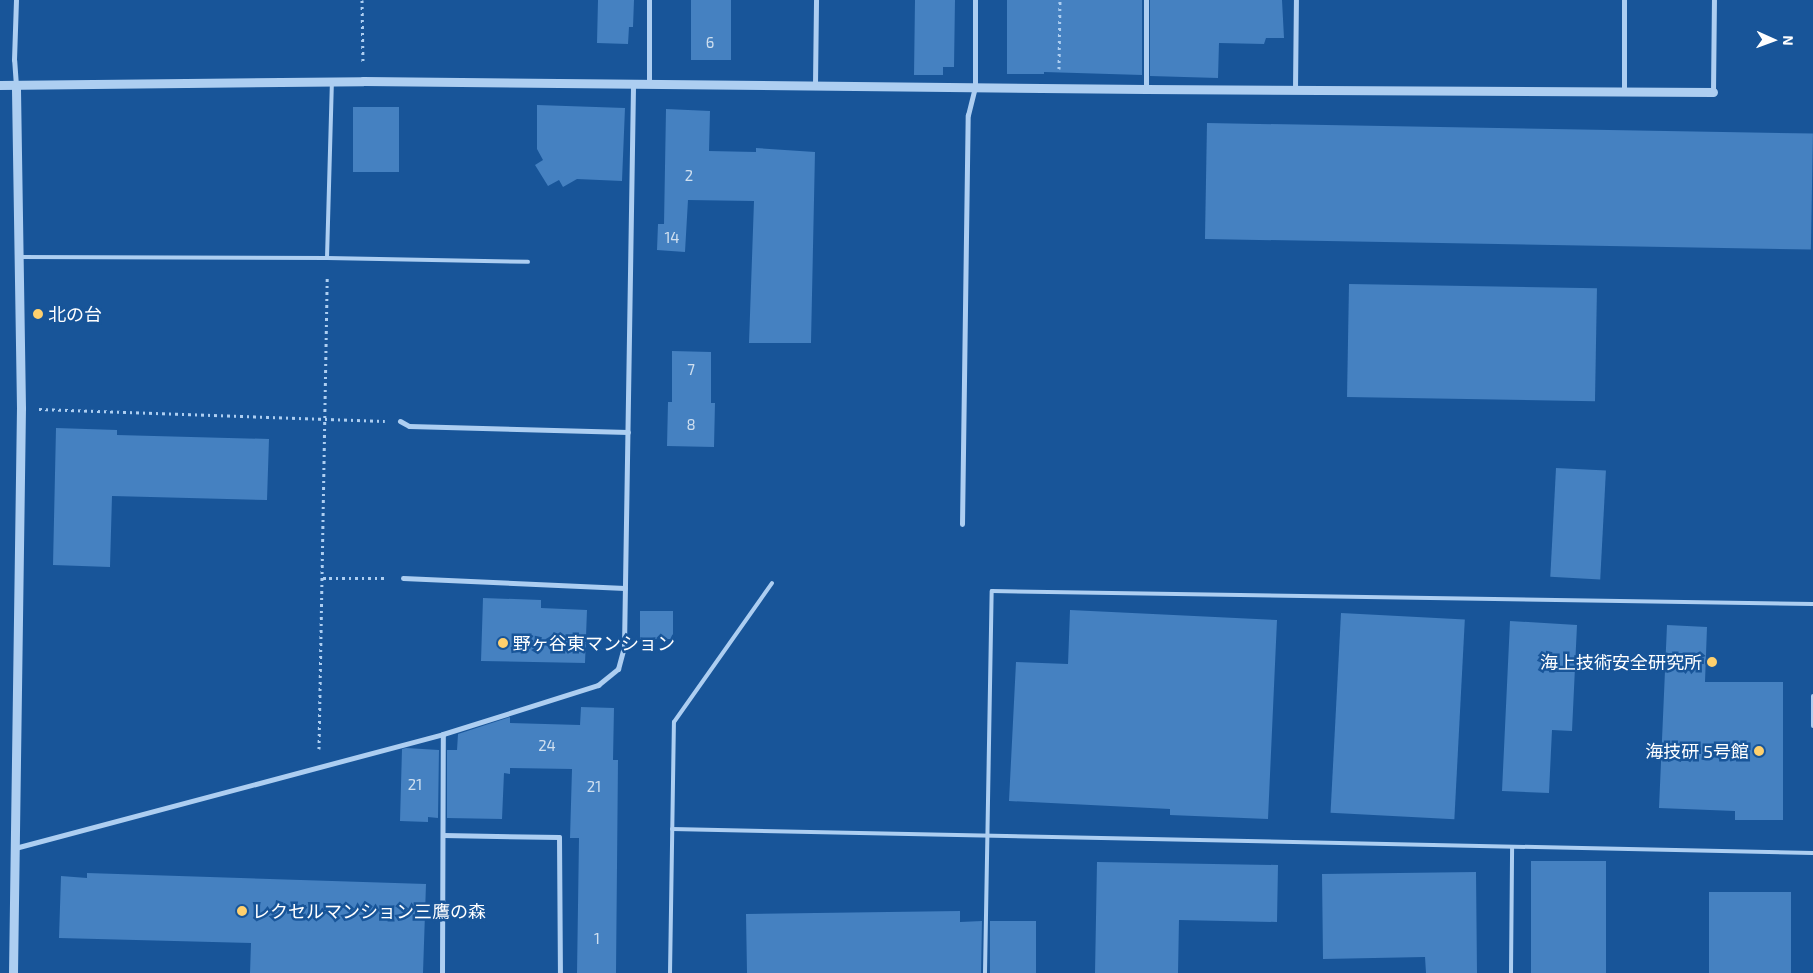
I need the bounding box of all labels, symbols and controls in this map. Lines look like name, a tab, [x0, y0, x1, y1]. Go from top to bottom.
north arrow	[1748, 15, 1798, 65]
house number: 6	[706, 34, 714, 52]
text: N	[1780, 35, 1797, 46]
house number: 2	[685, 167, 693, 185]
house number: 14	[664, 229, 680, 247]
place label: 北の台	[48, 303, 102, 325]
marker: 北の台	[32, 308, 44, 320]
house number: 7	[687, 361, 695, 379]
house number: 8	[686, 416, 696, 434]
place label: 野ヶ谷東マンション	[513, 632, 675, 654]
marker: 野ヶ谷東マンション	[497, 637, 509, 649]
place label: 海上技術安全研究所	[1540, 651, 1702, 673]
marker: 海上技術安全研究所	[1706, 656, 1718, 668]
house number: 24	[538, 737, 556, 755]
place label: 海技研 5号館	[1645, 740, 1749, 762]
marker: 海技研 5号館	[1753, 745, 1765, 757]
house number: 21	[408, 776, 422, 794]
house number: 21	[587, 778, 601, 796]
place label: レクセルマンション三鷹の森	[252, 900, 486, 922]
marker: レクセルマンション三鷹の森	[236, 905, 248, 917]
house number: 1	[594, 930, 600, 948]

